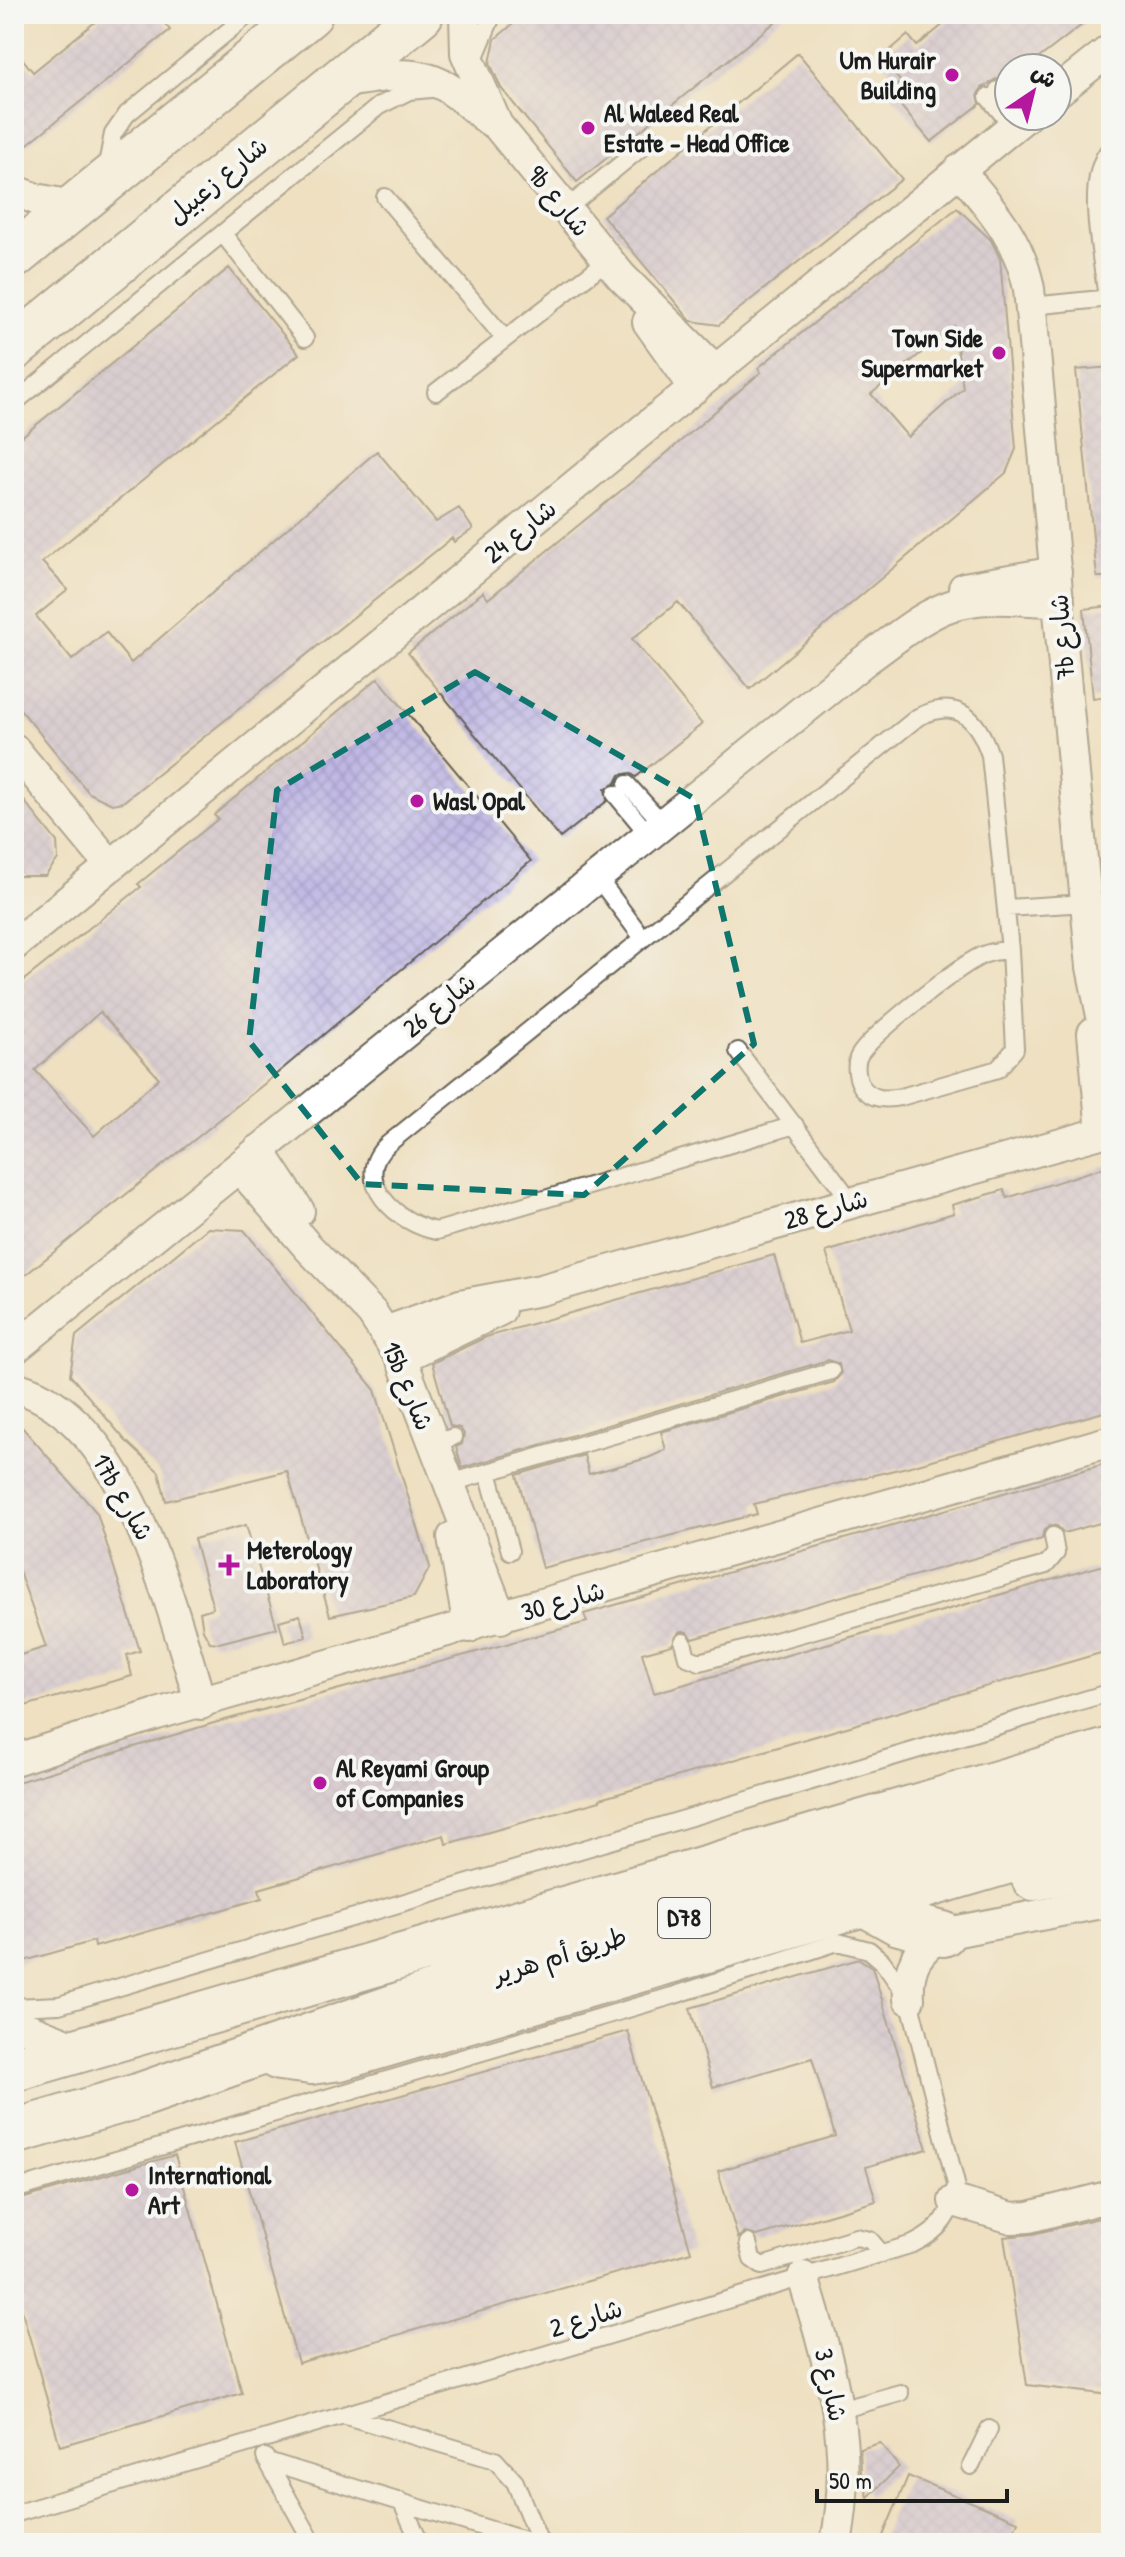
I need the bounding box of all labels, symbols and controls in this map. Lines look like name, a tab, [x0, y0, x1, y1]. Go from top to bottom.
place label: Um Hurair Building	[839, 42, 937, 108]
north arrow	[993, 52, 1073, 132]
text: ش	[1026, 56, 1063, 95]
marker: Um Hurair Building	[943, 66, 961, 84]
place label: Al Waleed Real Estate - Head Office	[604, 95, 790, 160]
marker: Al Waleed Real Estate - Head Office	[579, 119, 597, 137]
street label: شارع زعبيل	[159, 128, 275, 232]
street label: 9b شارع	[519, 158, 599, 244]
place label: Town Side Supermarket	[861, 320, 984, 386]
marker: Town Side Supermarket	[990, 344, 1008, 362]
street label: شارع 24	[476, 491, 564, 571]
street label: 7b شارع	[1040, 593, 1084, 681]
place label: Wasl Opal	[433, 783, 526, 819]
marker: Wasl Opal	[408, 792, 426, 810]
street label: شارع 26	[395, 964, 483, 1046]
street label: شارع 28	[780, 1180, 872, 1238]
street label: 15b شارع	[373, 1336, 443, 1436]
street label: 17b شارع	[84, 1447, 162, 1547]
place label: Meterology Laboratory	[247, 1532, 353, 1598]
marker: Meterology Laboratory	[218, 1554, 240, 1576]
street label: شارع 30	[517, 1572, 609, 1630]
place label: Al Reyami Group of Companies	[336, 1750, 490, 1816]
marker: Al Reyami Group of Companies	[311, 1774, 329, 1792]
road number: D78	[658, 1898, 710, 1938]
street label: طريق أم هرير	[487, 1918, 632, 1995]
place label: International Art	[148, 2157, 272, 2222]
marker: International Art	[123, 2181, 141, 2199]
street label: شارع 2	[545, 2290, 627, 2346]
street label: شارع 3	[806, 2345, 856, 2425]
scale bar	[817, 2453, 1007, 2503]
text: 50 m	[829, 2464, 872, 2496]

